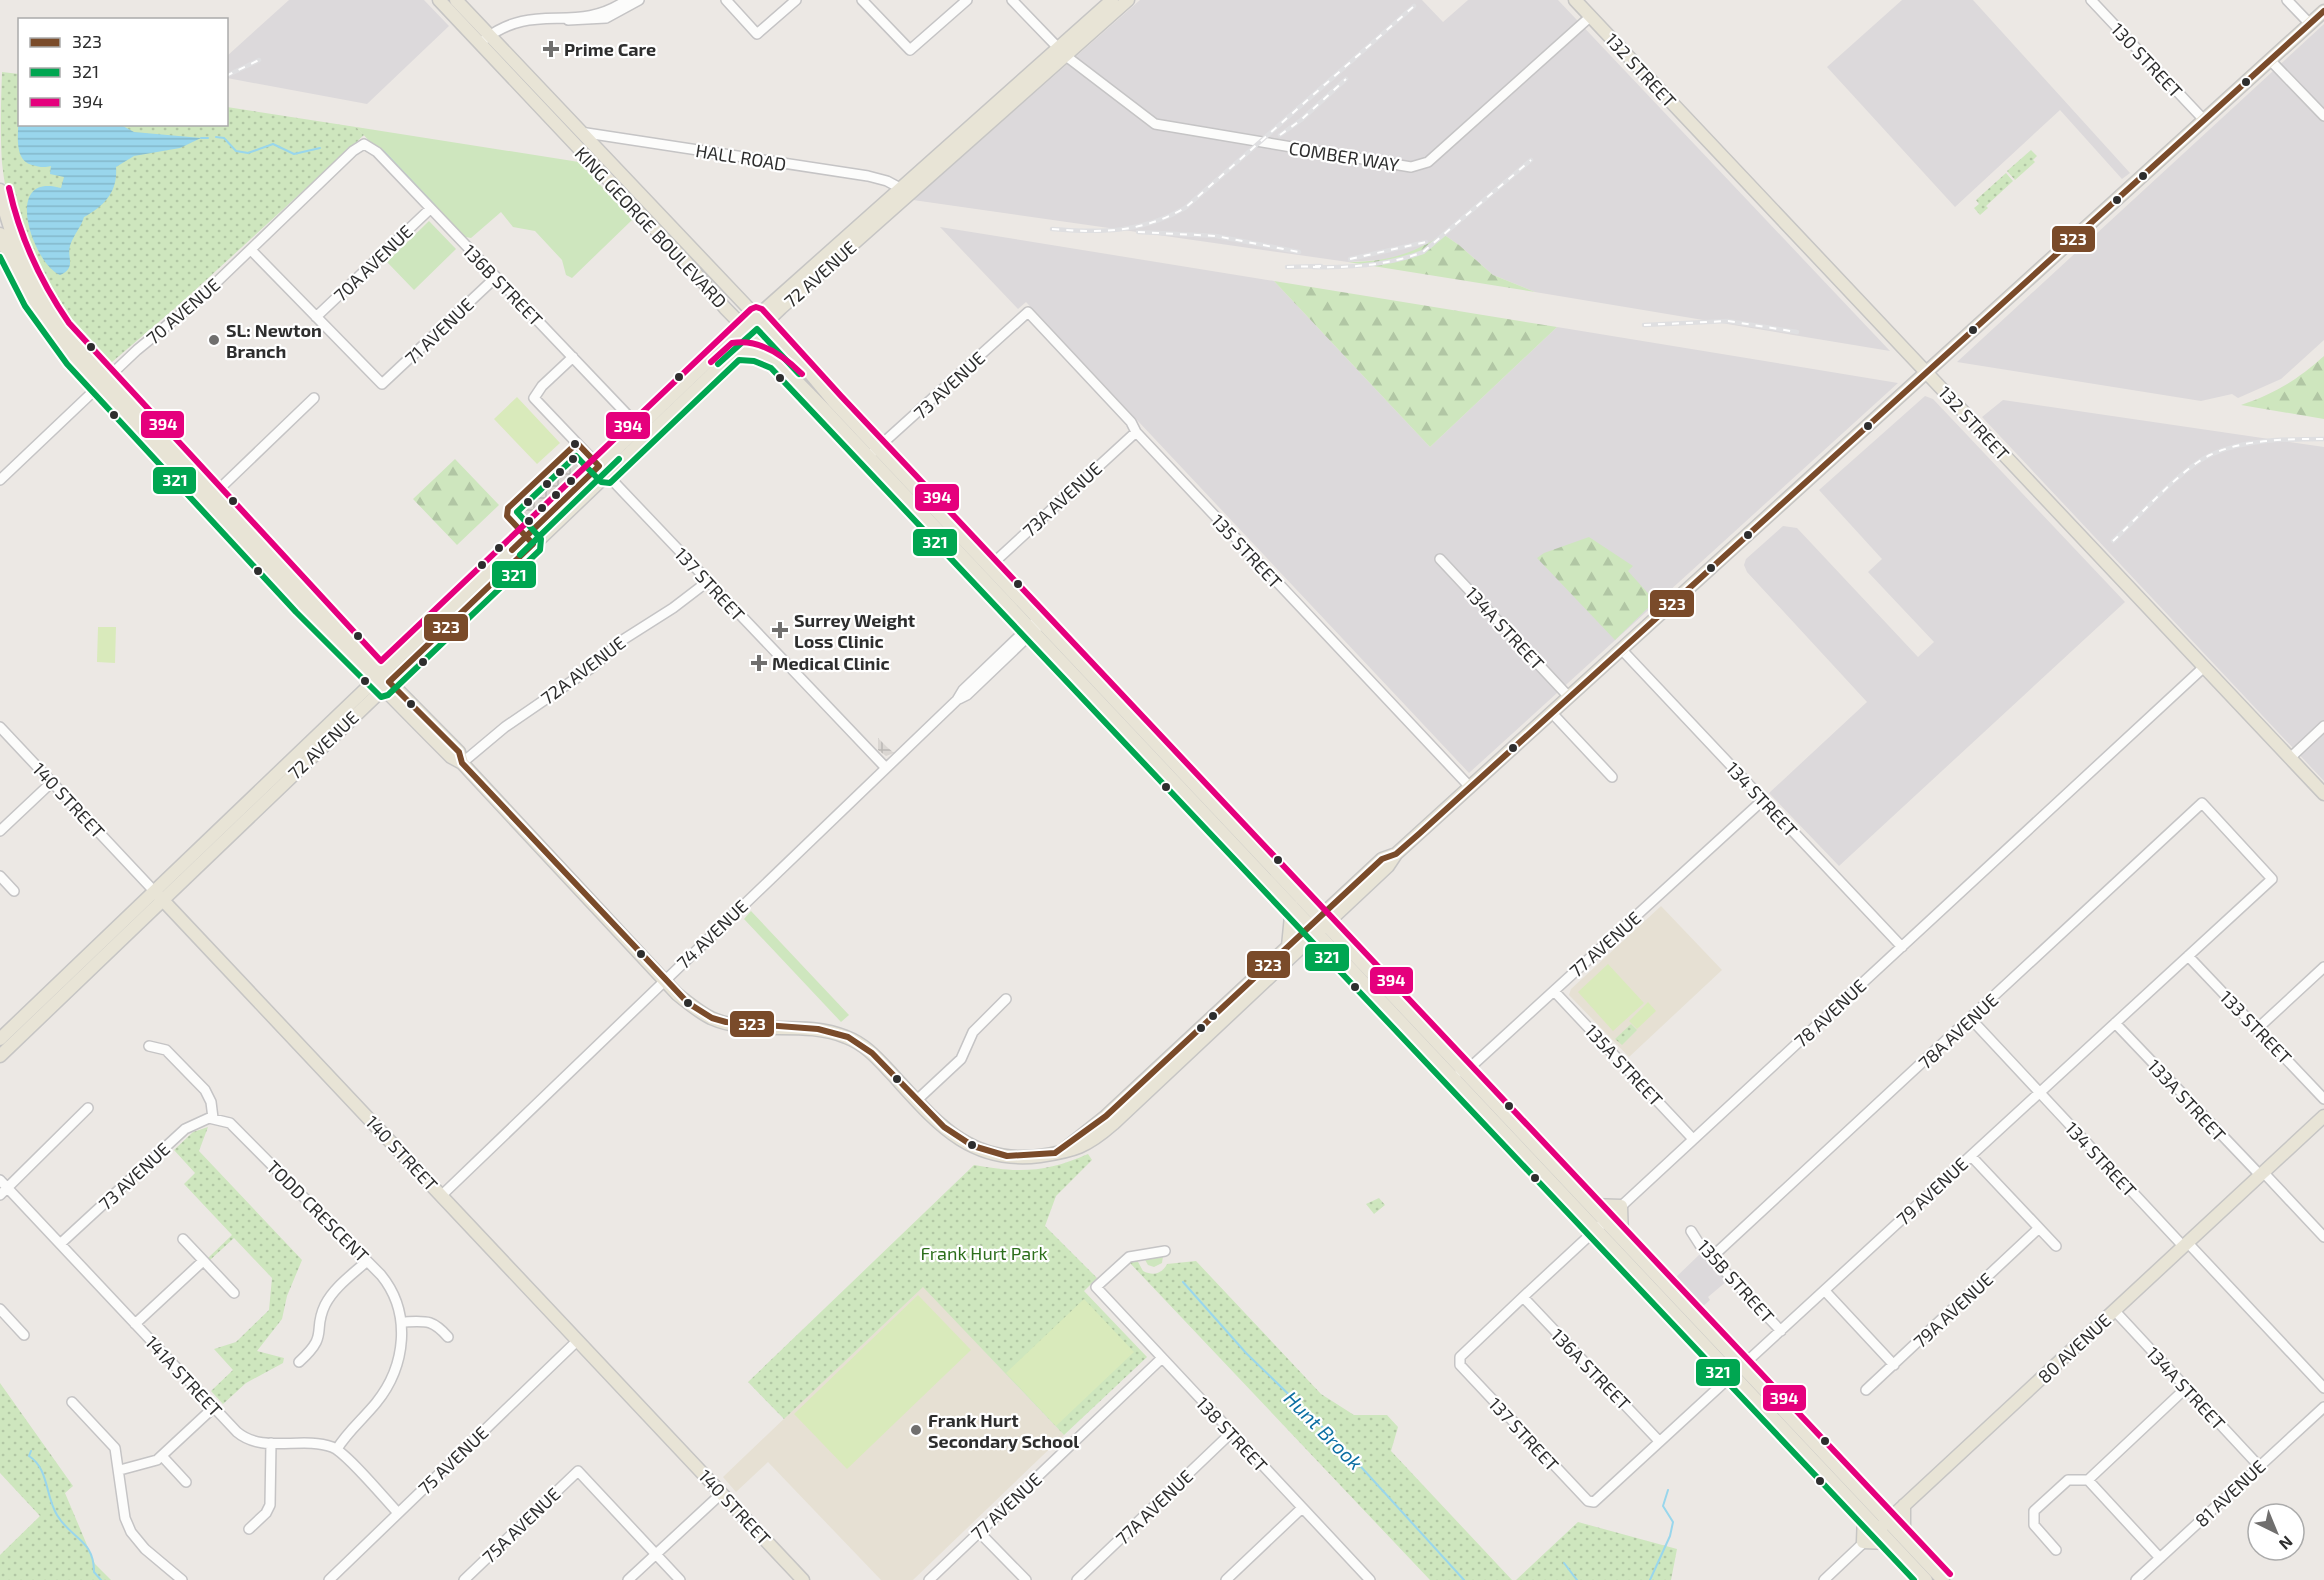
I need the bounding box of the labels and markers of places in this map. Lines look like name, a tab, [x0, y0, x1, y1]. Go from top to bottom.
place label: Prime Care	[564, 38, 656, 60]
marker: Prime Care	[542, 40, 560, 58]
unlabelled marker	[2240, 76, 2252, 88]
unlabelled marker	[2137, 170, 2149, 182]
unlabelled marker	[2111, 194, 2123, 206]
place label: SL: Newton Branch	[226, 319, 322, 362]
unlabelled marker	[1967, 324, 1979, 336]
marker: SL: Newton Branch	[207, 333, 221, 347]
unlabelled marker	[85, 341, 97, 353]
unlabelled marker	[673, 371, 685, 383]
unlabelled marker	[774, 372, 786, 384]
unlabelled marker	[108, 409, 120, 421]
unlabelled marker	[1862, 420, 1874, 432]
unlabelled marker	[569, 438, 581, 450]
unlabelled marker	[567, 453, 579, 465]
unlabelled marker	[554, 466, 566, 478]
unlabelled marker	[565, 475, 577, 487]
unlabelled marker	[541, 478, 553, 490]
unlabelled marker	[550, 489, 562, 501]
unlabelled marker	[227, 495, 239, 507]
unlabelled marker	[522, 496, 534, 508]
unlabelled marker	[536, 502, 548, 514]
unlabelled marker	[523, 515, 535, 527]
unlabelled marker	[1742, 529, 1754, 541]
unlabelled marker	[493, 542, 505, 554]
unlabelled marker	[476, 559, 488, 571]
unlabelled marker	[1705, 562, 1717, 574]
unlabelled marker	[252, 565, 264, 577]
unlabelled marker	[1012, 578, 1024, 590]
place label: Surrey Weight Loss Clinic	[794, 609, 916, 652]
marker: Surrey Weight Loss Clinic	[771, 621, 789, 639]
unlabelled marker	[352, 630, 364, 642]
place label: Medical Clinic	[772, 652, 890, 674]
marker: Medical Clinic	[750, 654, 768, 672]
unlabelled marker	[417, 656, 429, 668]
unlabelled marker	[359, 675, 371, 687]
unlabelled marker	[405, 698, 417, 710]
unlabelled marker	[1507, 742, 1519, 754]
unlabelled marker	[1160, 781, 1172, 793]
unlabelled marker	[1272, 854, 1284, 866]
unlabelled marker	[635, 948, 647, 960]
unlabelled marker	[1349, 981, 1361, 993]
unlabelled marker	[682, 997, 694, 1009]
unlabelled marker	[1207, 1010, 1219, 1022]
unlabelled marker	[1195, 1022, 1207, 1034]
unlabelled marker	[891, 1073, 903, 1085]
unlabelled marker	[1503, 1100, 1515, 1112]
unlabelled marker	[966, 1139, 978, 1151]
unlabelled marker	[1529, 1172, 1541, 1184]
place label: Frank Hurt Secondary School	[928, 1409, 1079, 1452]
marker: Frank Hurt Secondary School	[909, 1423, 923, 1437]
unlabelled marker	[1819, 1435, 1831, 1447]
unlabelled marker	[1814, 1475, 1826, 1487]

